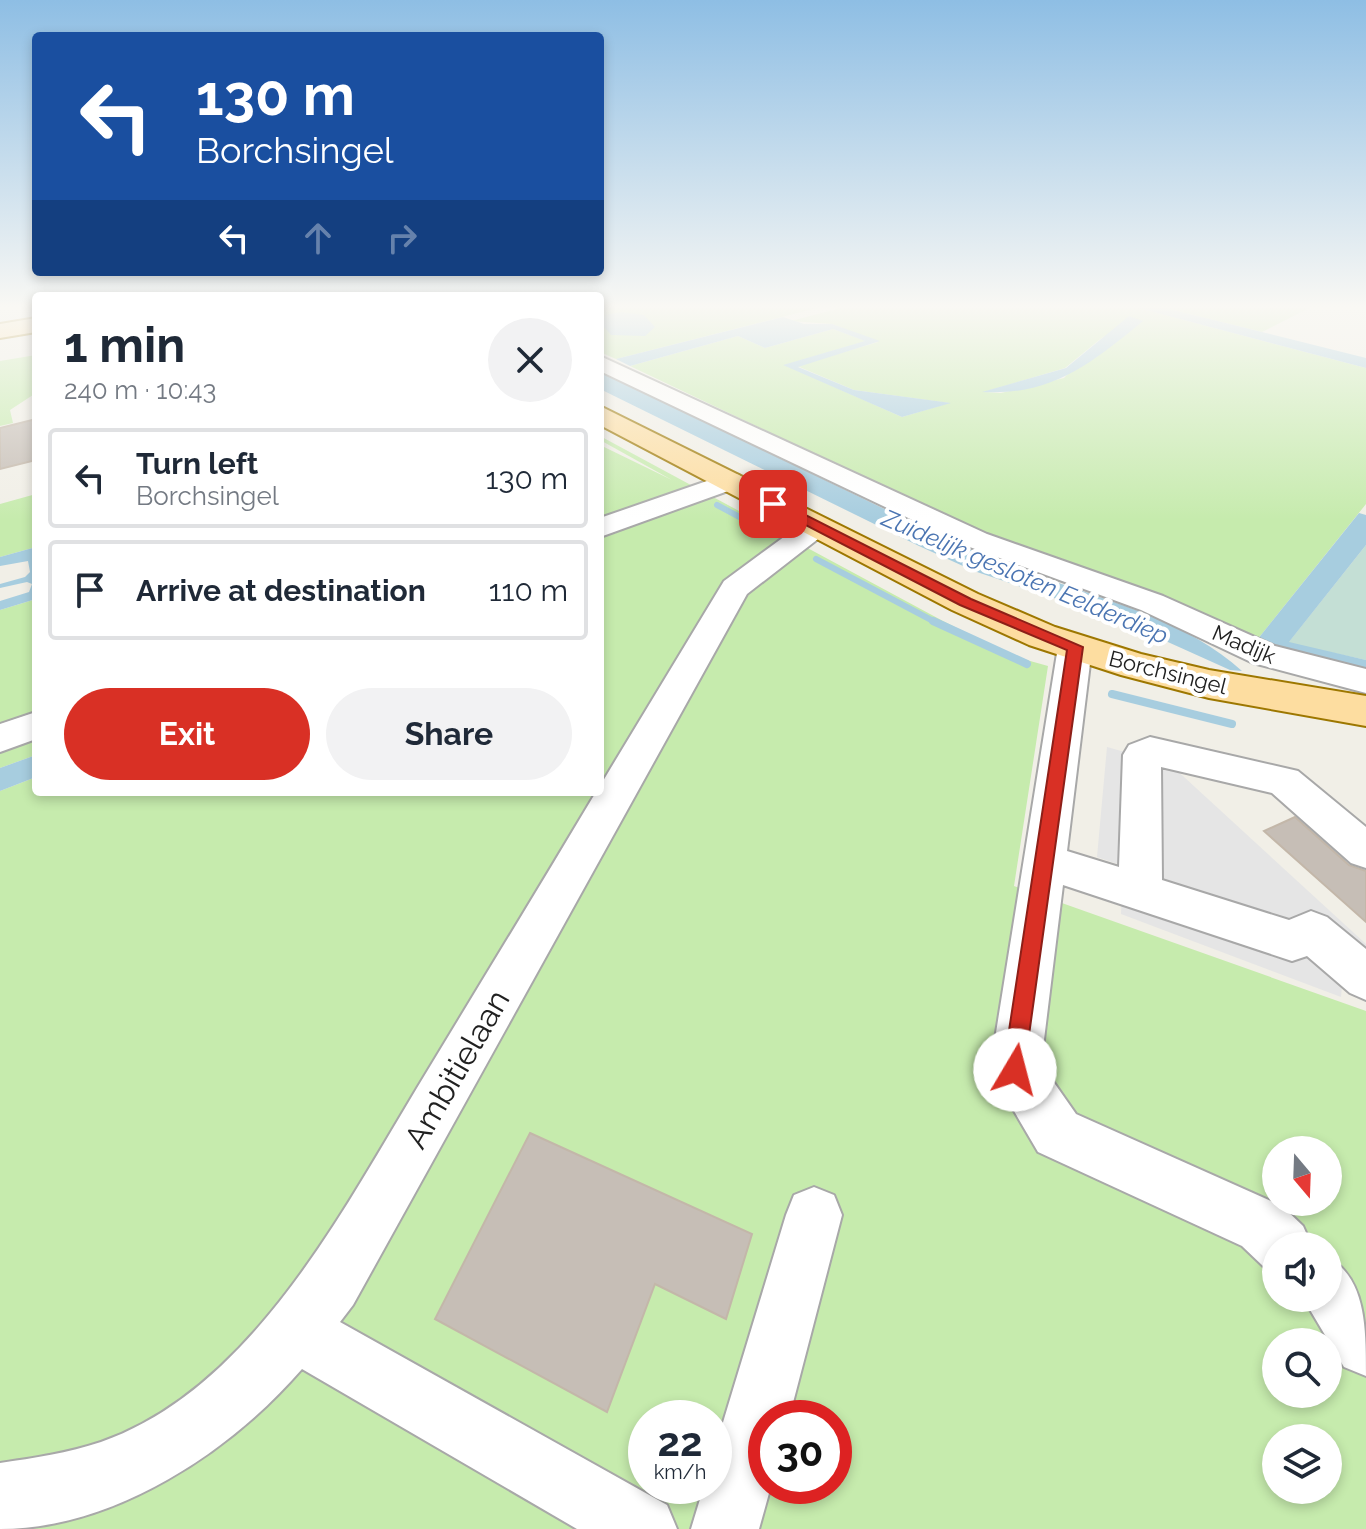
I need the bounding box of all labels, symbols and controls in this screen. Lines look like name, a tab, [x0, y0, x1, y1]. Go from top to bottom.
text: 130 m	[196, 62, 355, 128]
icon: left	[64, 64, 168, 168]
text: Borchsingel	[196, 129, 394, 171]
icon: left	[212, 216, 256, 260]
icon: ahead	[296, 216, 340, 260]
icon: right	[380, 216, 424, 260]
text: 1 min	[64, 317, 185, 373]
button: close	[488, 318, 572, 402]
text: 240 m · 10:43	[64, 375, 216, 405]
text: Turn left	[136, 446, 258, 481]
icon: left	[68, 456, 112, 500]
text: 130 m	[486, 461, 568, 496]
pin	[739, 470, 807, 538]
text: Borchsingel	[136, 481, 279, 511]
icon: arrive	[751, 482, 795, 526]
water label: Zuidelijk gesloten Eelderdiep	[877, 503, 1173, 650]
icon: arrive	[68, 568, 112, 612]
text: Arrive at destination	[136, 573, 426, 608]
text: 110 m	[489, 573, 568, 608]
street label: Madijk	[1208, 619, 1280, 669]
street label: Borchsingel	[1106, 645, 1230, 699]
button: Exit	[64, 688, 310, 780]
button: Share	[326, 688, 572, 780]
street label: Ambitielaan	[396, 983, 517, 1154]
position arrow	[973, 1028, 1057, 1112]
north arrow	[1262, 1136, 1342, 1216]
map controls	[1262, 1136, 1342, 1504]
button: sound	[1262, 1232, 1342, 1312]
button: search	[1262, 1328, 1342, 1408]
speed limit sign: 30	[748, 1400, 852, 1504]
text: 22	[657, 1418, 703, 1465]
button: layers	[1262, 1424, 1342, 1504]
text: km/h	[654, 1460, 706, 1484]

